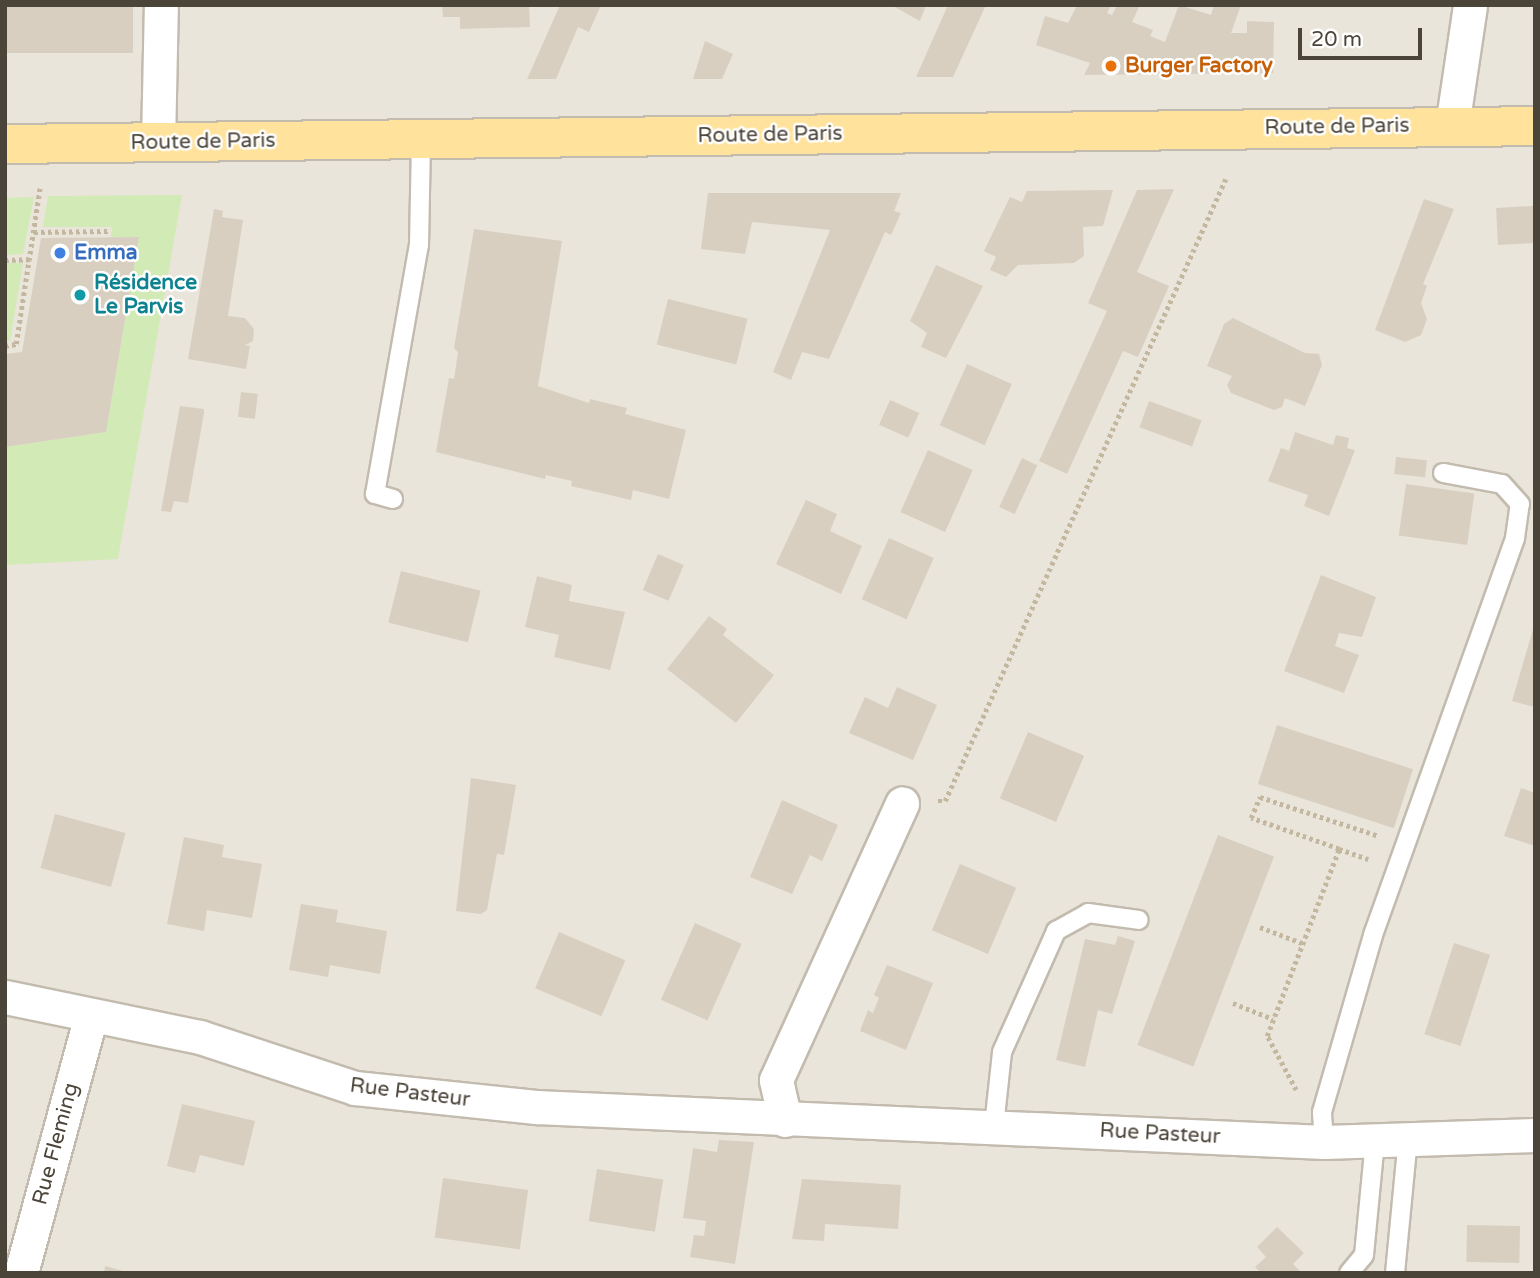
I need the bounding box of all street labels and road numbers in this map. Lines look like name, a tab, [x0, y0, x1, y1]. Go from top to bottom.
street label: Route de Paris	[1264, 113, 1410, 141]
street label: Route de Paris	[697, 121, 843, 149]
street label: Route de Paris	[130, 128, 276, 156]
street label: Rue Pasteur	[348, 1073, 472, 1113]
street label: Rue Fleming	[28, 1080, 84, 1208]
street label: Rue Pasteur	[1099, 1118, 1221, 1150]

